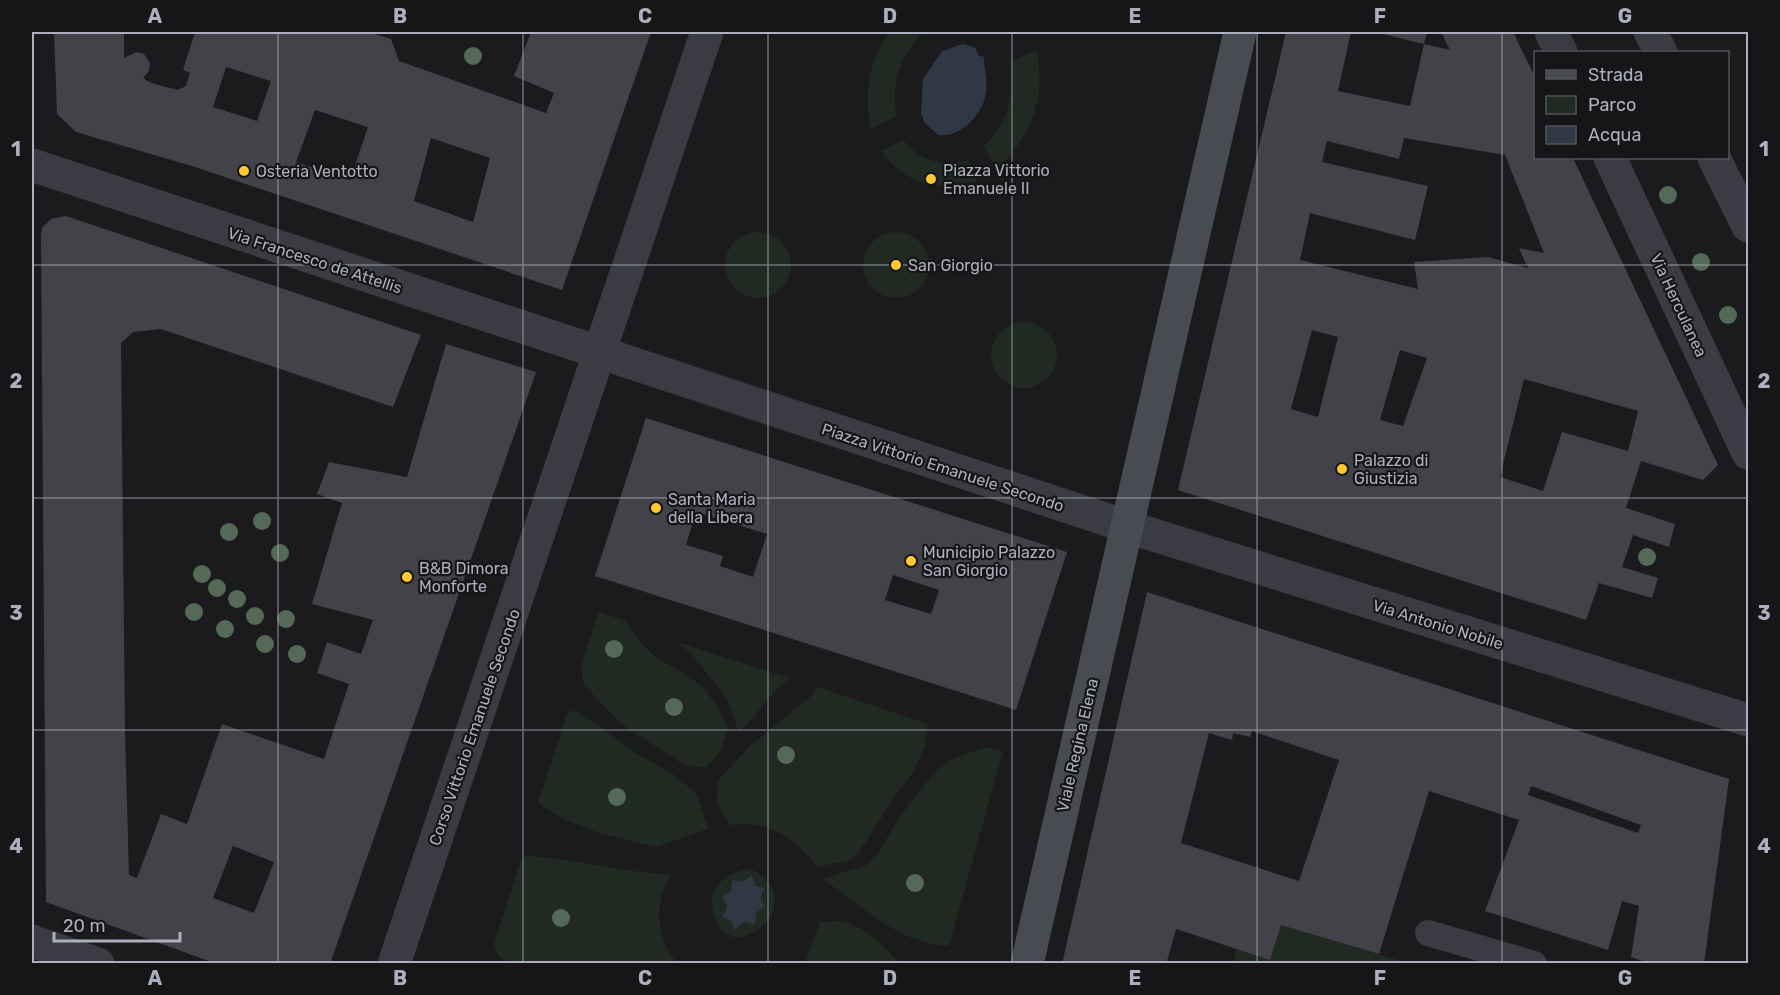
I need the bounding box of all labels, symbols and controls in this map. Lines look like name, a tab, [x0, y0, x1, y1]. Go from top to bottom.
text: A	[148, 4, 163, 28]
text: B	[393, 4, 407, 28]
text: C	[638, 4, 652, 28]
text: D	[883, 4, 897, 28]
text: E	[1129, 4, 1141, 28]
text: F	[1374, 4, 1386, 28]
text: G	[1618, 4, 1632, 28]
legend	[1534, 51, 1729, 159]
text: Strada	[1588, 64, 1644, 86]
text: Parco	[1588, 94, 1636, 116]
text: Acqua	[1588, 124, 1641, 146]
text: 1	[11, 137, 21, 161]
text: 1	[1759, 137, 1769, 161]
place label: Piazza Vittorio Emanuele II	[943, 161, 1050, 198]
place label: Osteria Ventotto	[256, 162, 378, 181]
marker: Osteria Ventotto	[237, 164, 251, 178]
marker: Piazza Vittorio Emanuele II	[924, 172, 938, 186]
street label: Via Francesco de Attellis	[225, 223, 404, 298]
street label: Via Herculanea	[1646, 250, 1711, 360]
place label: San Giorgio	[908, 256, 993, 275]
marker: San Giorgio	[889, 258, 903, 272]
text: 2	[10, 369, 23, 393]
text: 2	[1758, 369, 1771, 393]
street label: Piazza Vittorio Emanuele Secondo	[819, 419, 1066, 516]
place label: Palazzo di Giustizia	[1354, 451, 1428, 488]
marker: Palazzo di Giustizia	[1335, 462, 1349, 476]
place label: Santa Maria della Libera	[668, 490, 756, 527]
marker: Santa Maria della Libera	[649, 501, 663, 515]
place label: Municipio Palazzo San Giorgio	[923, 543, 1055, 580]
marker: Municipio Palazzo San Giorgio	[904, 554, 918, 568]
place label: B&B Dimora Monforte	[419, 559, 509, 596]
marker: B&B Dimora Monforte	[400, 570, 414, 584]
street label: Via Antonio Nobile	[1370, 596, 1505, 653]
text: 3	[9, 601, 23, 625]
text: 3	[1757, 601, 1771, 625]
street label: Corso Vittorio Emanuele Secondo	[425, 606, 524, 848]
street label: Viale Regina Elena	[1053, 677, 1102, 814]
text: 4	[9, 834, 23, 858]
text: 4	[1757, 834, 1771, 858]
scale bar	[54, 905, 180, 943]
text: 20 m	[63, 915, 105, 937]
text: A	[148, 966, 163, 990]
text: B	[393, 966, 407, 990]
text: C	[638, 966, 652, 990]
text: D	[883, 966, 897, 990]
text: E	[1129, 966, 1141, 990]
text: F	[1374, 966, 1386, 990]
text: G	[1618, 966, 1632, 990]

